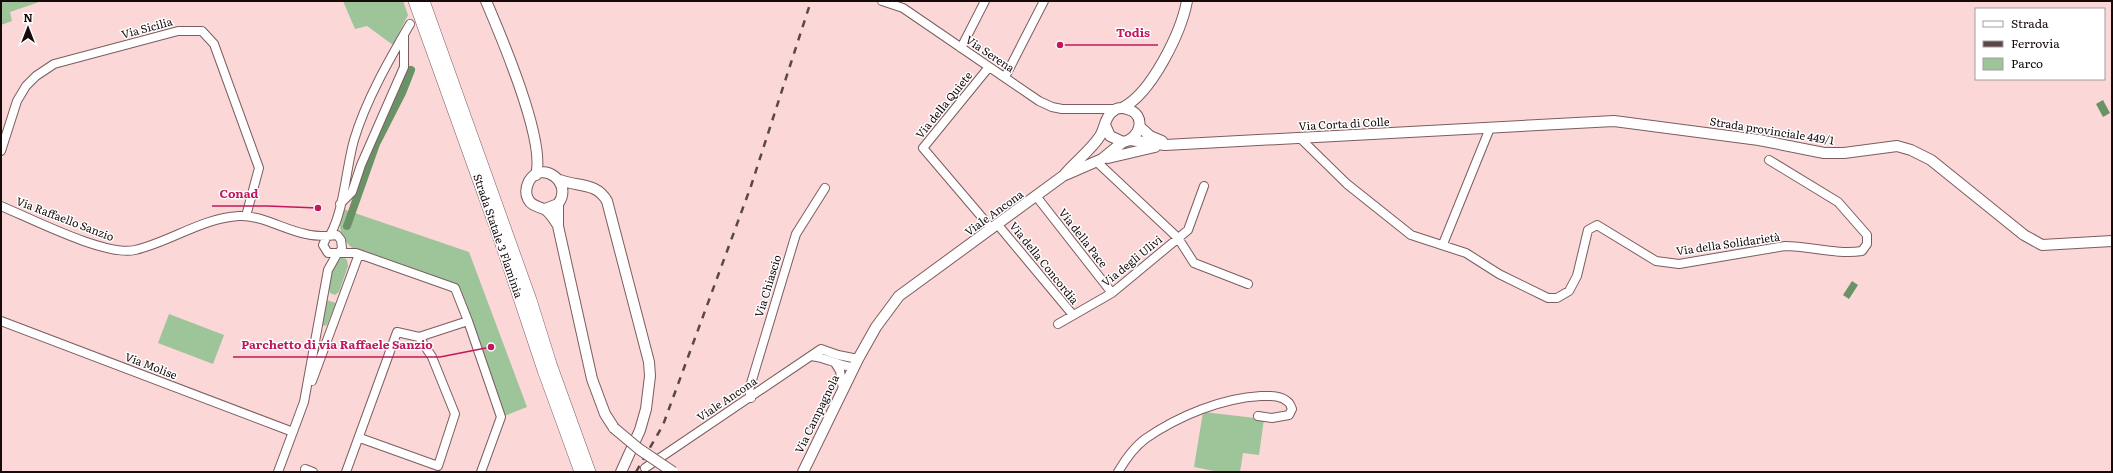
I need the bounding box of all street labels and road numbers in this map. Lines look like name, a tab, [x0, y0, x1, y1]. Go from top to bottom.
street label: Via Sicilia	[119, 13, 174, 42]
street label: Via Serena	[963, 31, 1018, 75]
street label: Via della Quiete	[911, 67, 975, 141]
street label: Strada provinciale 449/1	[1709, 112, 1836, 148]
street label: Via Corta di Colle	[1298, 113, 1390, 133]
street label: Strada Statale 3 Flaminia	[470, 172, 528, 300]
street label: Viale Ancona	[961, 185, 1026, 239]
street label: Via Raffaello Sanzio	[14, 192, 117, 244]
street label: Via della Pace	[1056, 204, 1112, 271]
street label: Via della Concordia	[1007, 218, 1083, 307]
street label: Via della Solidarietà	[1675, 228, 1781, 258]
street label: Via degli Ulivi	[1098, 231, 1165, 290]
street label: Via Chiascio	[750, 252, 784, 319]
street label: Via Molise	[123, 348, 180, 382]
street label: Via Campagnola	[790, 371, 842, 456]
street label: Viale Ancona	[693, 372, 760, 424]

